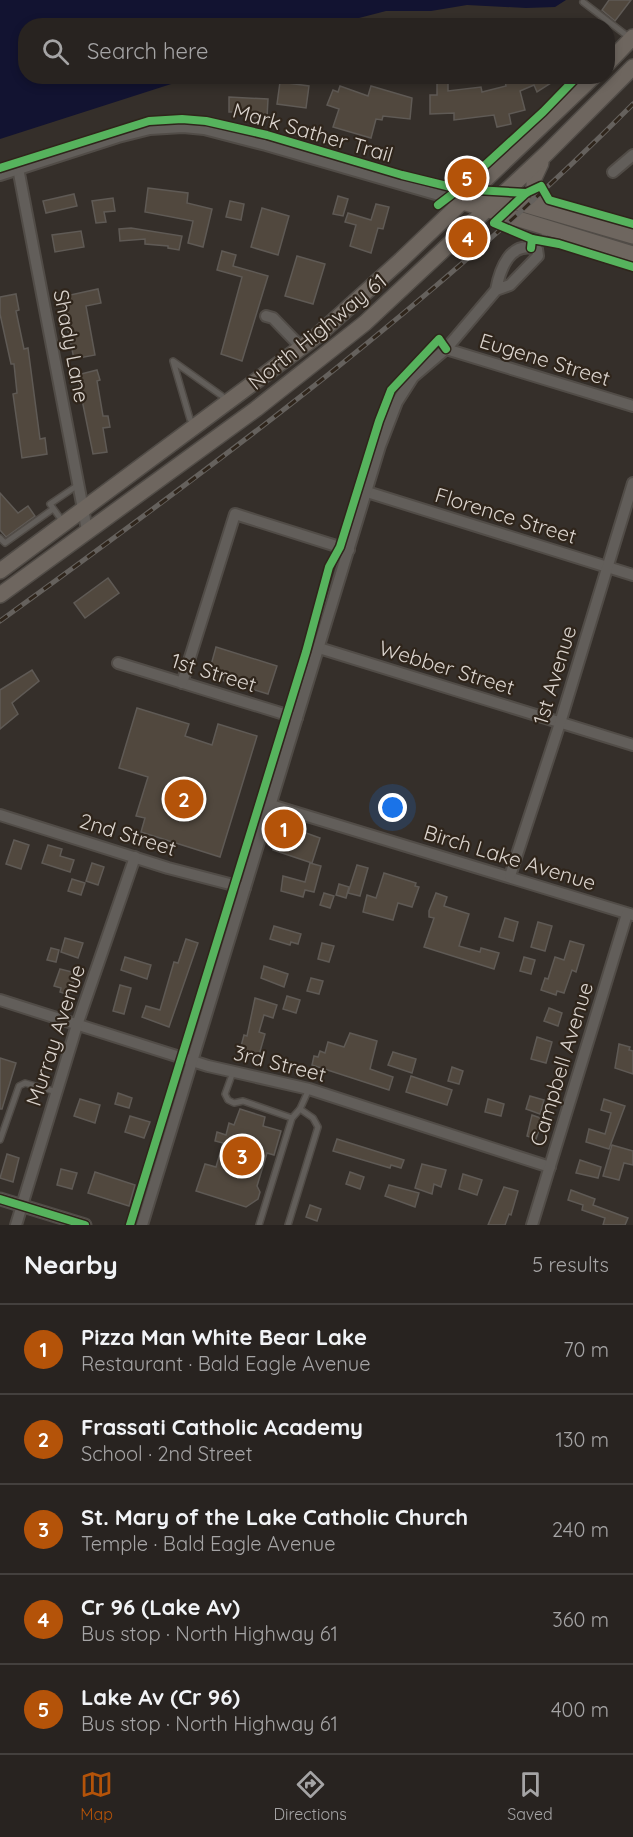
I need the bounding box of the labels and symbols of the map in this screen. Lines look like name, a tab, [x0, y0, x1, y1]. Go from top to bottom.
street label: Mark Sather Trail	[230, 97, 396, 167]
pin: 5	[448, 156, 486, 201]
pin: 4	[448, 216, 488, 260]
street label: North Highway 61	[242, 267, 392, 395]
street label: Shady Lane	[48, 287, 96, 405]
street label: Eugene Street	[477, 327, 613, 391]
street label: Florence Street	[432, 481, 580, 549]
street label: 1st Avenue	[527, 622, 581, 728]
street label: Webber Street	[376, 634, 518, 700]
street label: 1st Street	[168, 647, 260, 697]
pin: 2	[164, 776, 204, 822]
your location	[378, 793, 407, 822]
pin: 1	[264, 806, 304, 852]
street label: 2nd Street	[77, 807, 179, 861]
street label: Birch Lake Avenue	[421, 818, 599, 896]
street label: Murray Avenue	[20, 961, 90, 1109]
street label: Campbell Avenue	[524, 979, 598, 1149]
street label: 3rd Street	[231, 1039, 329, 1087]
pin: 3	[222, 1134, 262, 1178]

